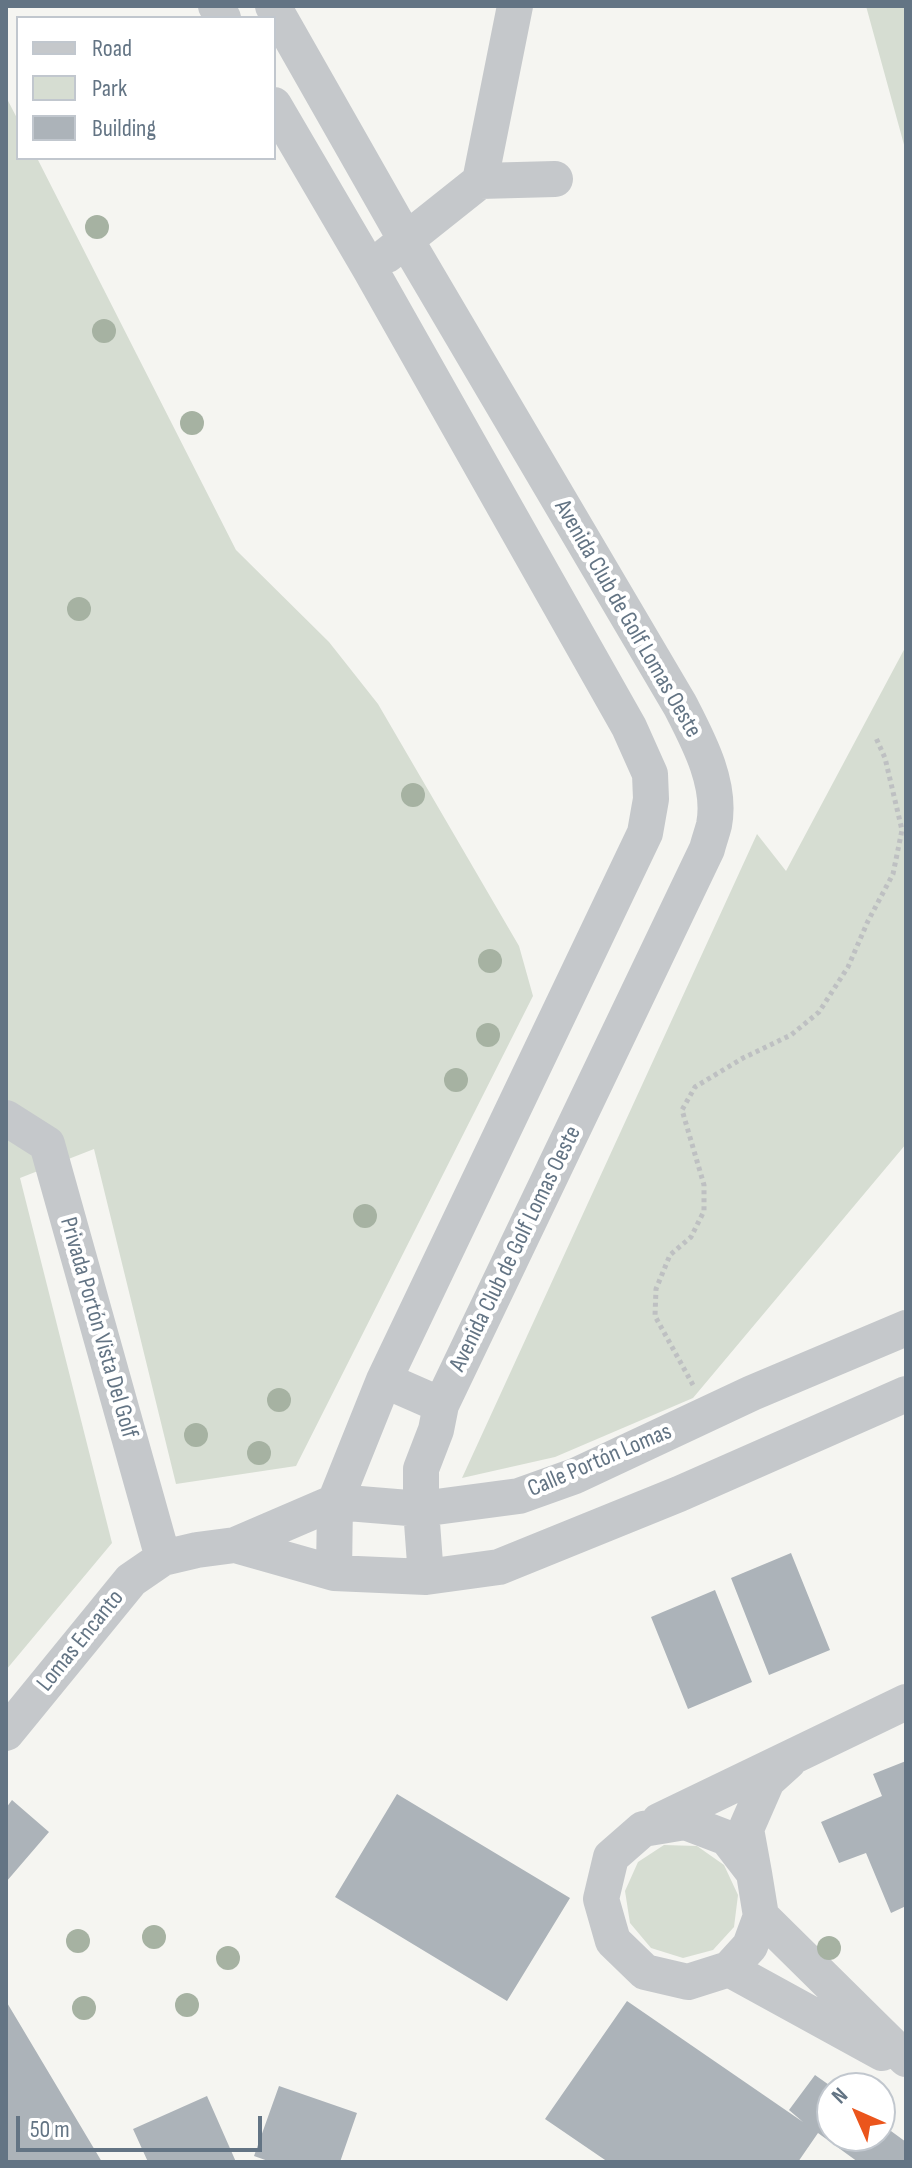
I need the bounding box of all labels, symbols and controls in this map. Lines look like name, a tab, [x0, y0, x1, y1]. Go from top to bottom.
legend	[16, 16, 276, 160]
text: Road	[92, 34, 132, 63]
text: Park	[92, 74, 127, 103]
text: Building	[92, 114, 156, 143]
street label: Avenida Club de Golf Lomas Oeste	[547, 495, 707, 743]
street label: Avenida Club de Golf Lomas Oeste	[444, 1122, 588, 1376]
street label: Privada Portón Vista Del Golf	[53, 1214, 143, 1442]
street label: Calle Portón Lomas	[524, 1418, 676, 1504]
street label: Lomas Encanto	[31, 1585, 131, 1697]
north arrow	[816, 2072, 896, 2152]
text: N	[826, 2082, 854, 2110]
scale bar	[20, 2100, 266, 2150]
text: 50 m	[30, 2115, 70, 2144]

